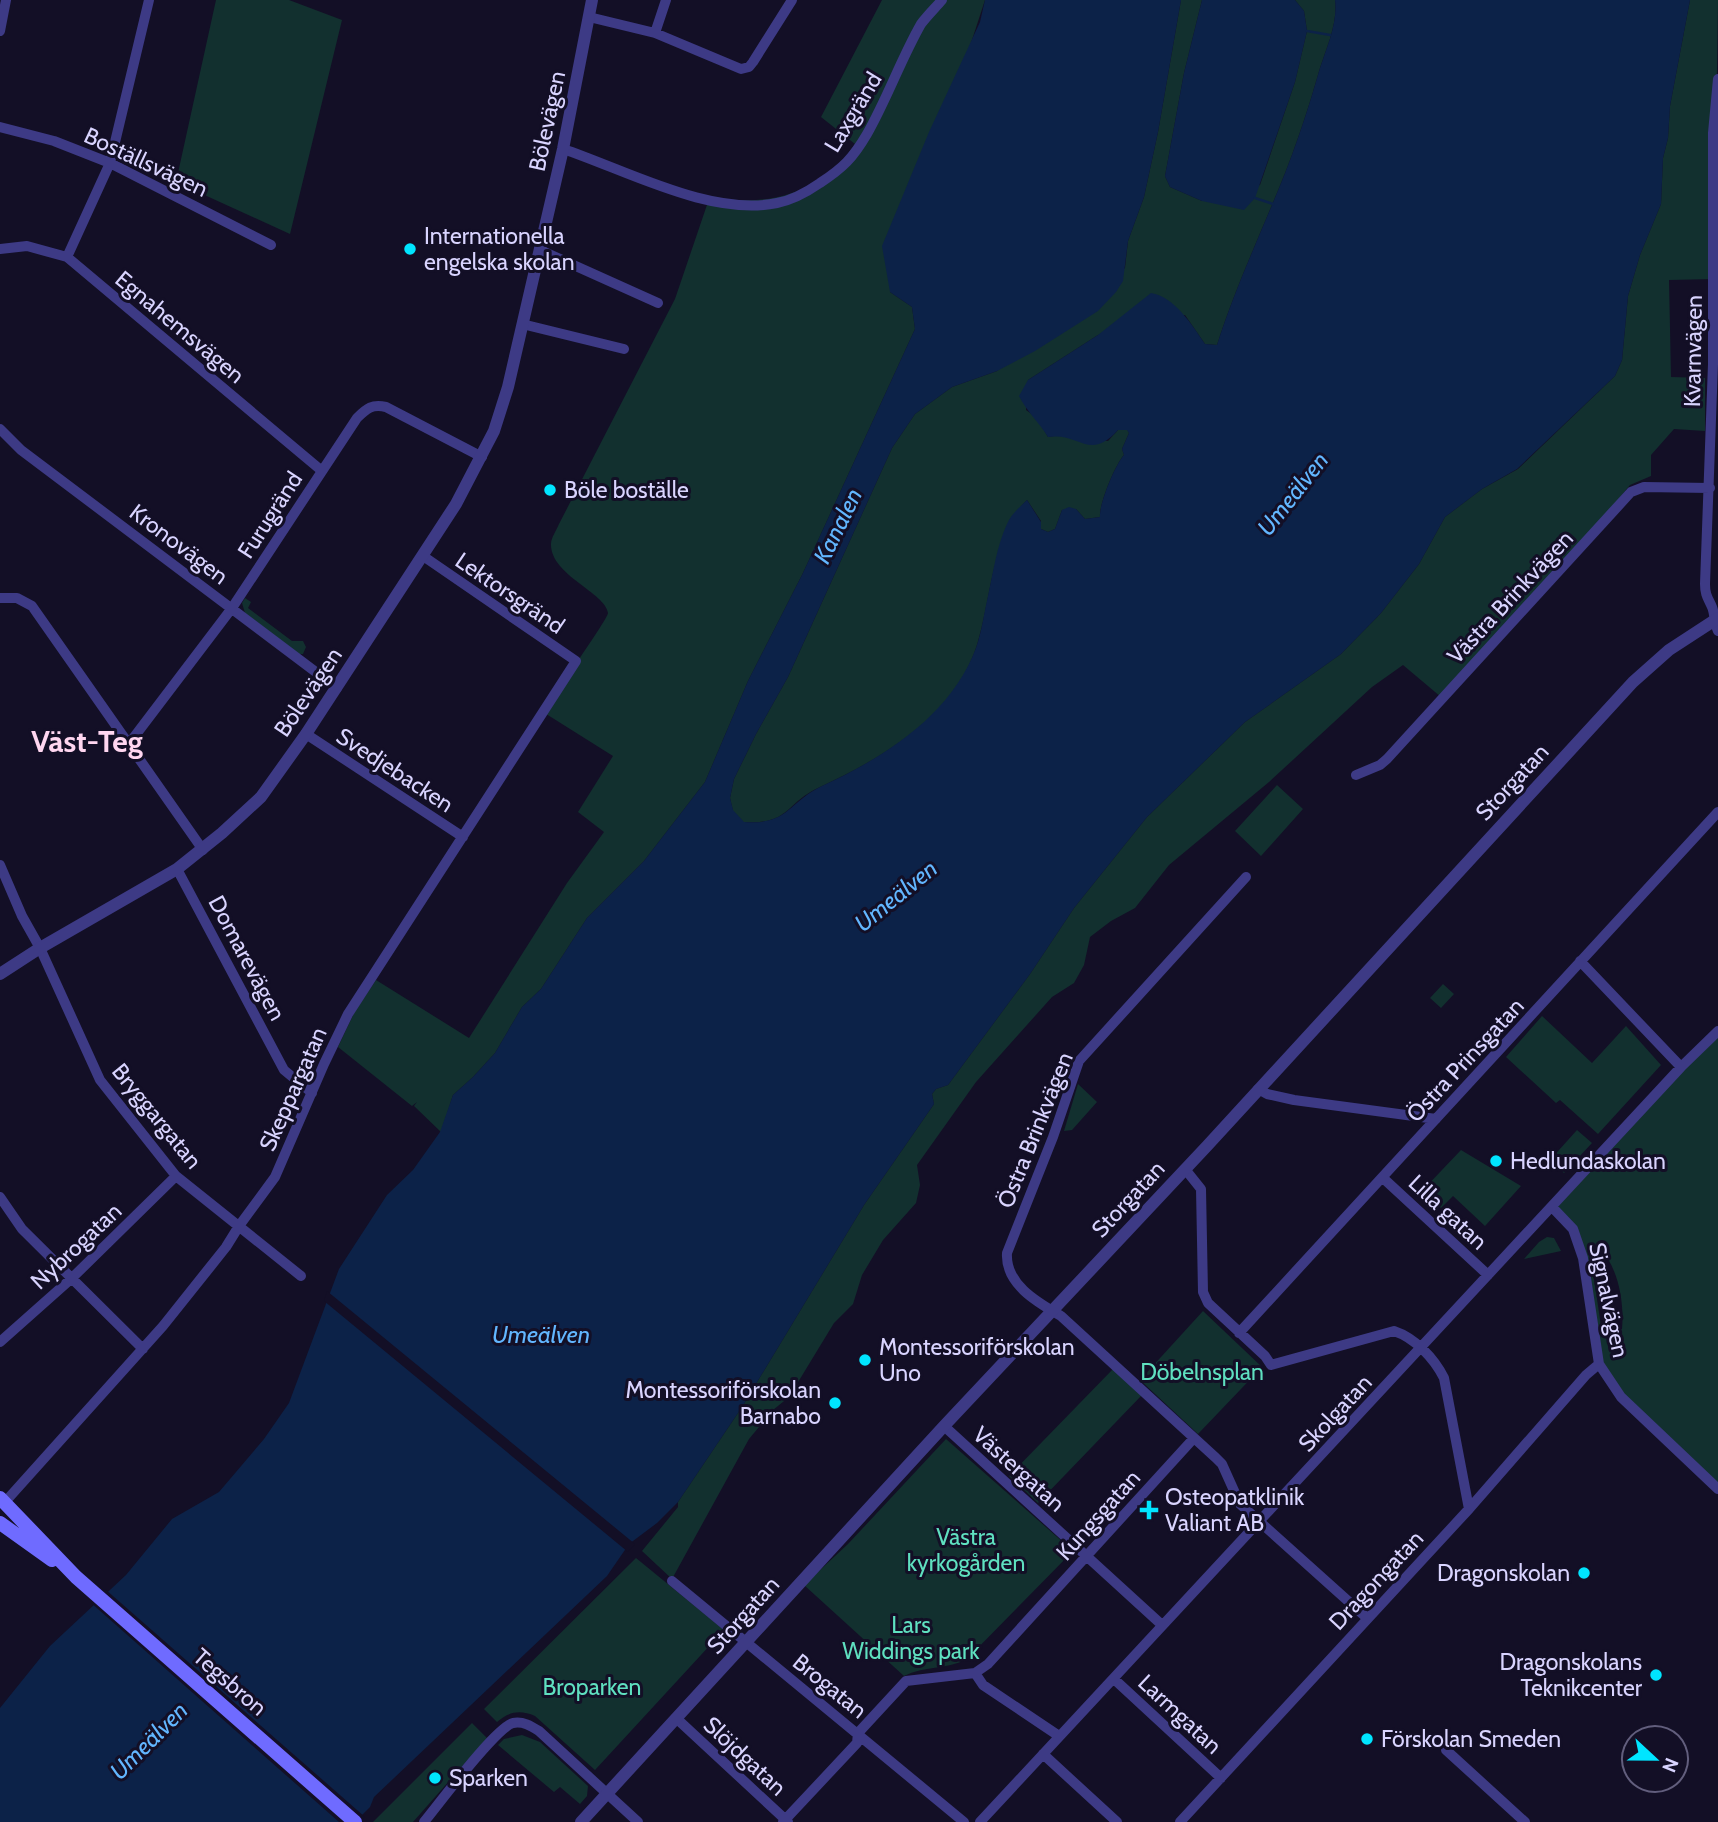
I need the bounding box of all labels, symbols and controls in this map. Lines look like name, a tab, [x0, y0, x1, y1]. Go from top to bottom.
street label: Laxgränd	[818, 67, 888, 157]
street label: Bölevägen	[523, 68, 571, 174]
street label: Boställsvägen	[80, 121, 212, 203]
place label: Internationella engelska skolan	[424, 222, 575, 276]
marker: Internationella engelska skolan	[402, 241, 418, 257]
street label: Egnahemsvägen	[110, 265, 250, 389]
street label: Kvarnvägen	[1678, 295, 1708, 407]
water label: Umeälven	[1251, 446, 1334, 541]
street label: Furugränd	[232, 466, 308, 564]
place label: Böle boställe	[564, 476, 689, 504]
marker: Böle boställe	[542, 482, 558, 498]
water label: Kanalen	[807, 483, 868, 568]
street label: Kronovägen	[124, 498, 234, 590]
street label: Västra Brinkvägen	[1441, 525, 1579, 669]
street label: Lektorsgränd	[450, 546, 570, 640]
street label: Bölevägen	[268, 642, 348, 742]
street label: Svedjebacken	[331, 722, 459, 818]
district label: Väst-Teg	[31, 723, 143, 760]
street label: Storgatan	[1470, 738, 1554, 826]
water label: Umeälven	[848, 853, 943, 938]
street label: Domarevägen	[202, 891, 292, 1025]
street label: Östra Prinsgatan	[1400, 992, 1530, 1128]
street label: Skeppargatan	[253, 1023, 333, 1155]
street label: Östra Brinkvägen	[991, 1048, 1079, 1212]
street label: Bryggargatan	[106, 1058, 208, 1174]
place label: Hedlundaskolan	[1510, 1147, 1666, 1175]
marker: Hedlundaskolan	[1488, 1153, 1504, 1169]
street label: Storgatan	[1086, 1155, 1170, 1243]
street label: Lilla gatan	[1403, 1169, 1493, 1255]
street label: Nybrogatan	[25, 1197, 127, 1295]
street label: Signalvägen	[1583, 1240, 1635, 1360]
water label: Umeälven	[492, 1320, 590, 1349]
place label: Montessoriförskolan Uno	[879, 1333, 1075, 1387]
marker: Montessoriförskolan Uno	[857, 1352, 873, 1368]
park label: Döbelnsplan	[1140, 1358, 1264, 1386]
street label: Skolgatan	[1292, 1369, 1378, 1457]
place label: Montessoriförskolan Barnabo	[625, 1376, 821, 1430]
marker: Montessoriförskolan Barnabo	[827, 1395, 843, 1411]
street label: Västergatan	[967, 1420, 1071, 1518]
street label: Kungsgatan	[1050, 1464, 1146, 1566]
place label: Osteopatklinik Valiant AB	[1165, 1483, 1305, 1537]
marker: Osteopatklinik Valiant AB	[1139, 1500, 1159, 1520]
park label: Västra kyrkogården	[907, 1523, 1025, 1577]
street label: Dragongatan	[1323, 1525, 1429, 1635]
place label: Dragonskolan	[1437, 1559, 1570, 1587]
marker: Dragonskolan	[1576, 1565, 1592, 1581]
street label: Storgatan	[701, 1571, 785, 1659]
park label: Lars Widdings park	[842, 1611, 980, 1665]
street label: Tegsbron	[187, 1642, 273, 1722]
street label: Brogatan	[787, 1648, 873, 1724]
place label: Dragonskolans Teknikcenter	[1500, 1648, 1643, 1702]
marker: Dragonskolans Teknikcenter	[1648, 1667, 1664, 1683]
street label: Larmgatan	[1132, 1668, 1228, 1760]
park label: Broparken	[543, 1673, 641, 1701]
water label: Umeälven	[104, 1696, 194, 1786]
street label: Slöjdgatan	[698, 1711, 792, 1801]
north arrow	[1620, 1724, 1690, 1794]
place label: Förskolan Smeden	[1381, 1725, 1561, 1753]
marker: Förskolan Smeden	[1359, 1731, 1375, 1747]
text: N	[1657, 1755, 1683, 1776]
place label: Sparken	[449, 1764, 528, 1792]
marker: Sparken	[427, 1770, 443, 1786]

